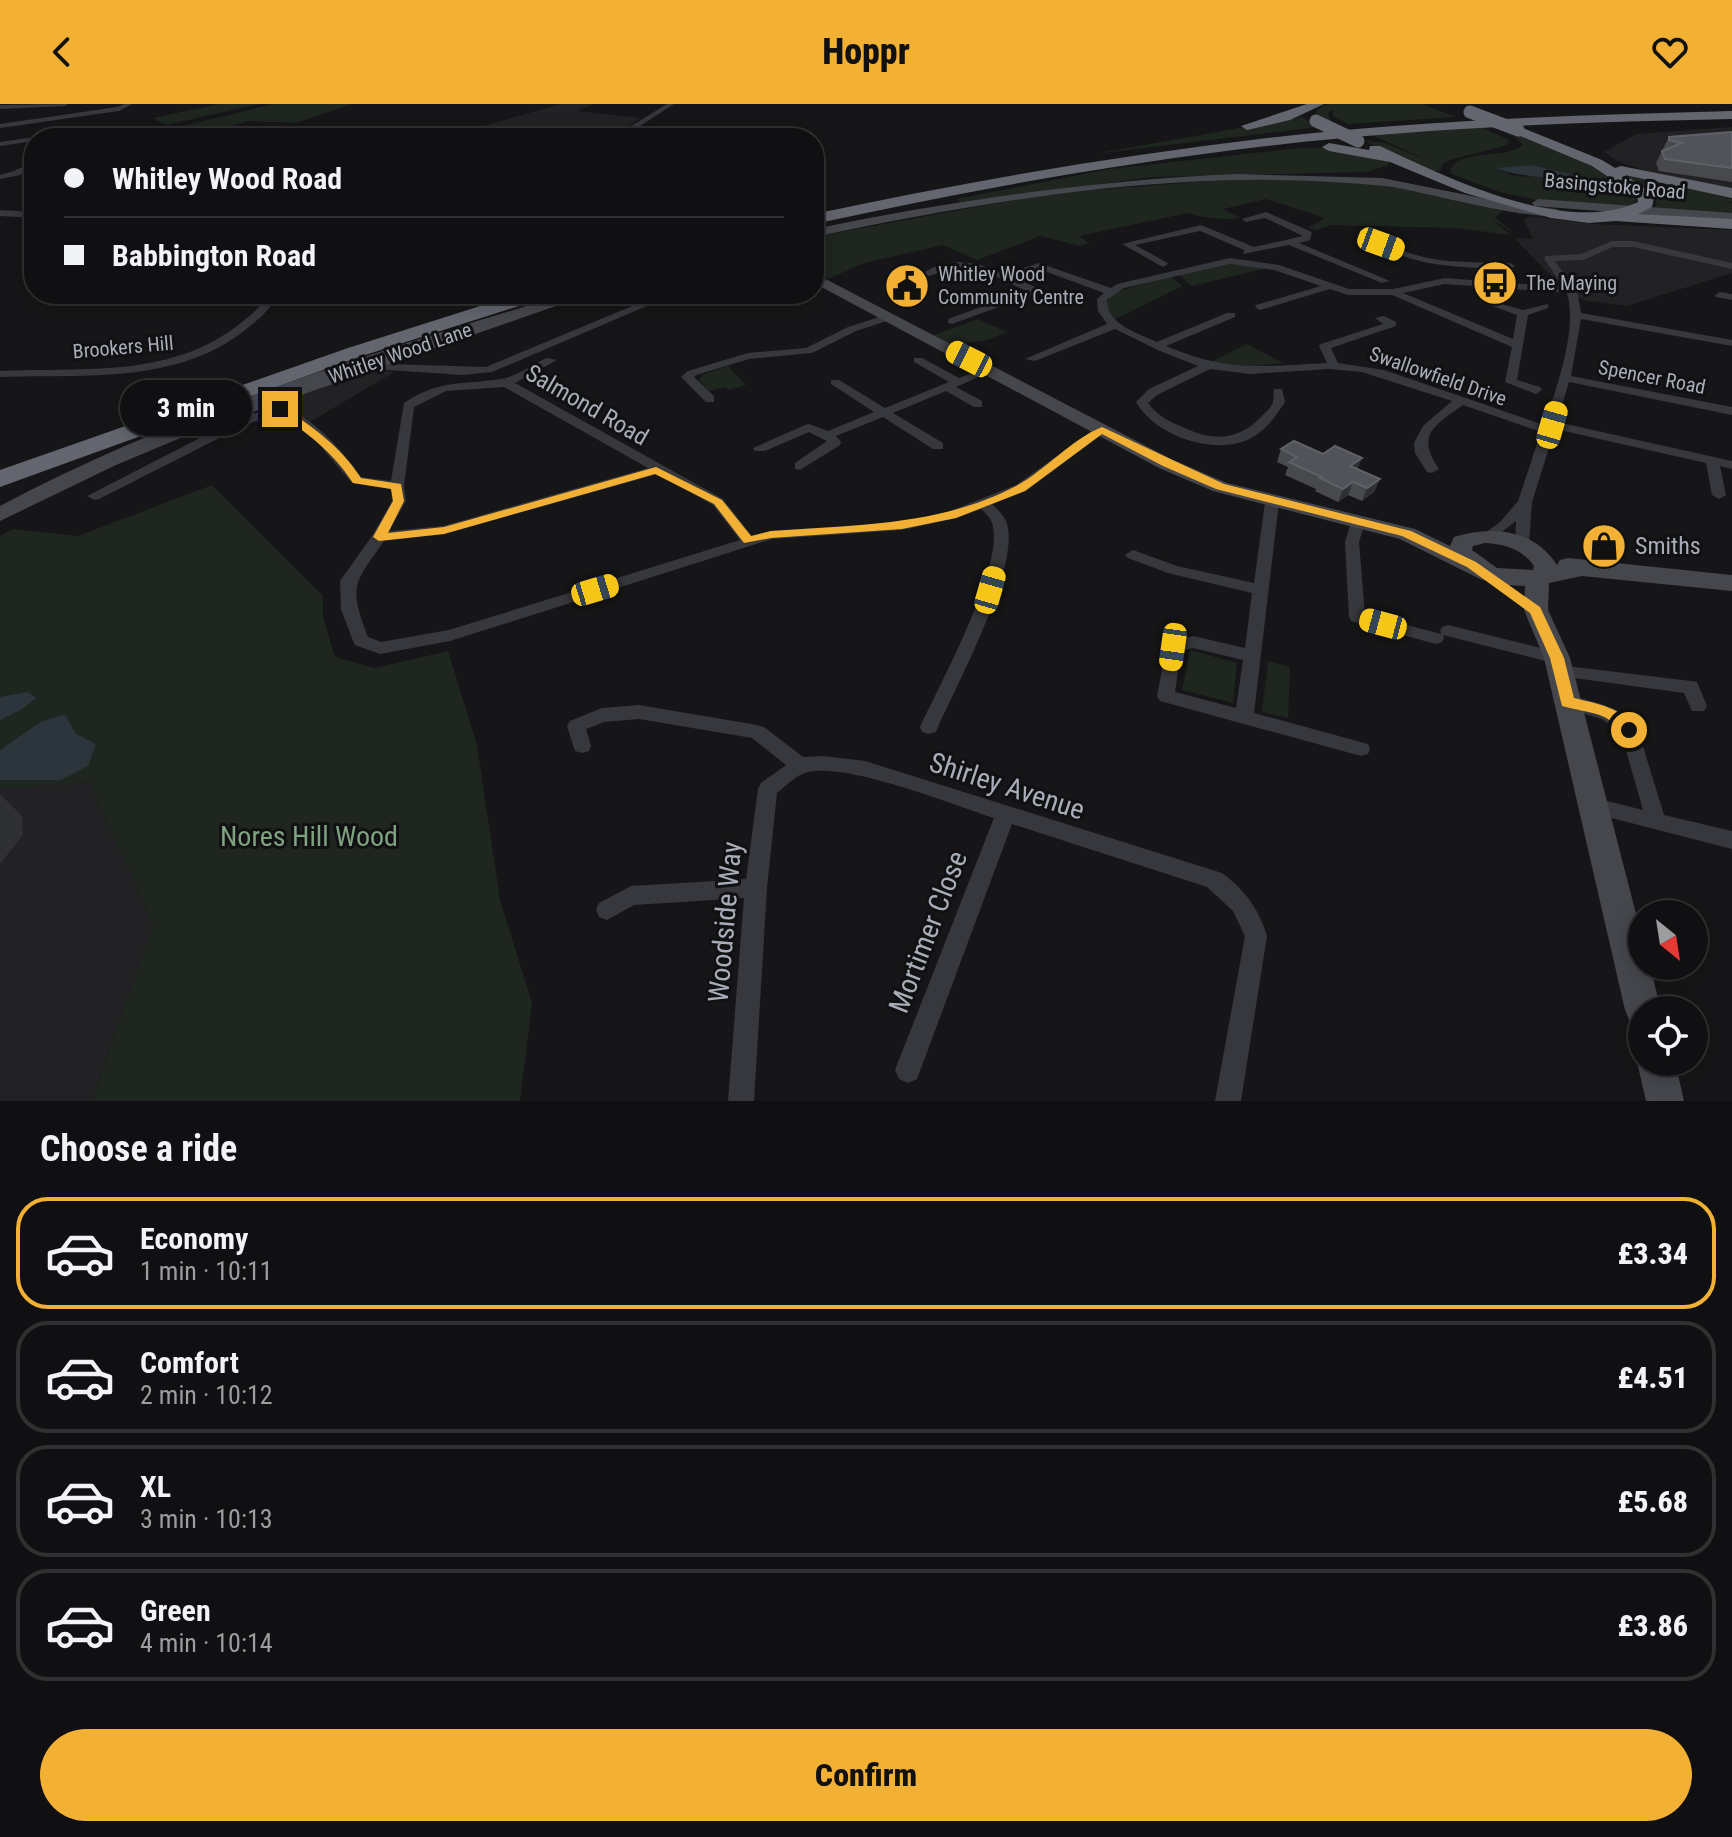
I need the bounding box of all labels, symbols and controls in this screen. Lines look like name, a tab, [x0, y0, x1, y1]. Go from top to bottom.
icon: back	[40, 30, 84, 74]
icon: heart	[1648, 30, 1692, 74]
text: Hoppr	[822, 31, 910, 73]
text: Whitley Wood Road	[112, 161, 342, 196]
street label: Basingstoke Road	[1543, 168, 1687, 204]
car	[1354, 225, 1408, 263]
text: Babbington Road	[112, 238, 316, 273]
bus stop icon: The Maying	[1471, 259, 1519, 307]
public building icon: Whitley Wood Community Centre	[883, 262, 931, 310]
place label: Whitley Wood Community Centre	[938, 262, 1084, 309]
place label: The Maying	[1526, 271, 1617, 295]
street label: Whitley Wood Lane	[325, 317, 475, 389]
street label: Brookers Hill	[72, 331, 174, 363]
car	[942, 337, 996, 381]
street label: Swallowfield Drive	[1366, 341, 1510, 411]
street label: Spencer Road	[1596, 355, 1708, 399]
street label: Salmond Road	[521, 359, 653, 451]
callout: 3 min	[120, 381, 252, 437]
route end	[262, 391, 298, 427]
text: 3 min	[157, 393, 215, 423]
car	[1534, 399, 1570, 451]
shop icon: Smiths	[1580, 522, 1628, 570]
place label: Smiths	[1635, 532, 1701, 560]
car	[972, 564, 1008, 616]
car	[569, 572, 621, 608]
car	[1357, 606, 1409, 642]
car	[1158, 622, 1188, 672]
route start	[1611, 712, 1647, 748]
street label: Shirley Avenue	[925, 745, 1089, 827]
park label: Nores Hill Wood	[220, 820, 398, 853]
street label: Woodside Way	[702, 840, 748, 1004]
street label: Mortimer Close	[882, 846, 974, 1018]
north arrow	[1628, 900, 1708, 980]
map controls	[1628, 900, 1708, 1076]
button: locate	[1628, 996, 1708, 1076]
text: Choose a ride	[40, 1128, 237, 1170]
icon: car	[44, 1217, 116, 1289]
text: Economy	[140, 1221, 248, 1256]
text: £3.34	[1618, 1236, 1688, 1271]
text: 1 min · 10:11	[140, 1256, 273, 1286]
icon: car	[44, 1341, 116, 1413]
text: Comfort	[140, 1345, 239, 1380]
text: £4.51	[1618, 1360, 1688, 1395]
text: 2 min · 10:12	[140, 1380, 273, 1410]
icon: car	[44, 1465, 116, 1537]
text: XL	[140, 1469, 171, 1504]
text: £5.68	[1618, 1484, 1688, 1519]
text: 3 min · 10:13	[140, 1504, 273, 1534]
icon: car	[44, 1589, 116, 1661]
text: Green	[140, 1593, 211, 1628]
text: £3.86	[1618, 1608, 1688, 1643]
text: 4 min · 10:14	[140, 1628, 273, 1658]
button: Confirm	[40, 1729, 1692, 1821]

